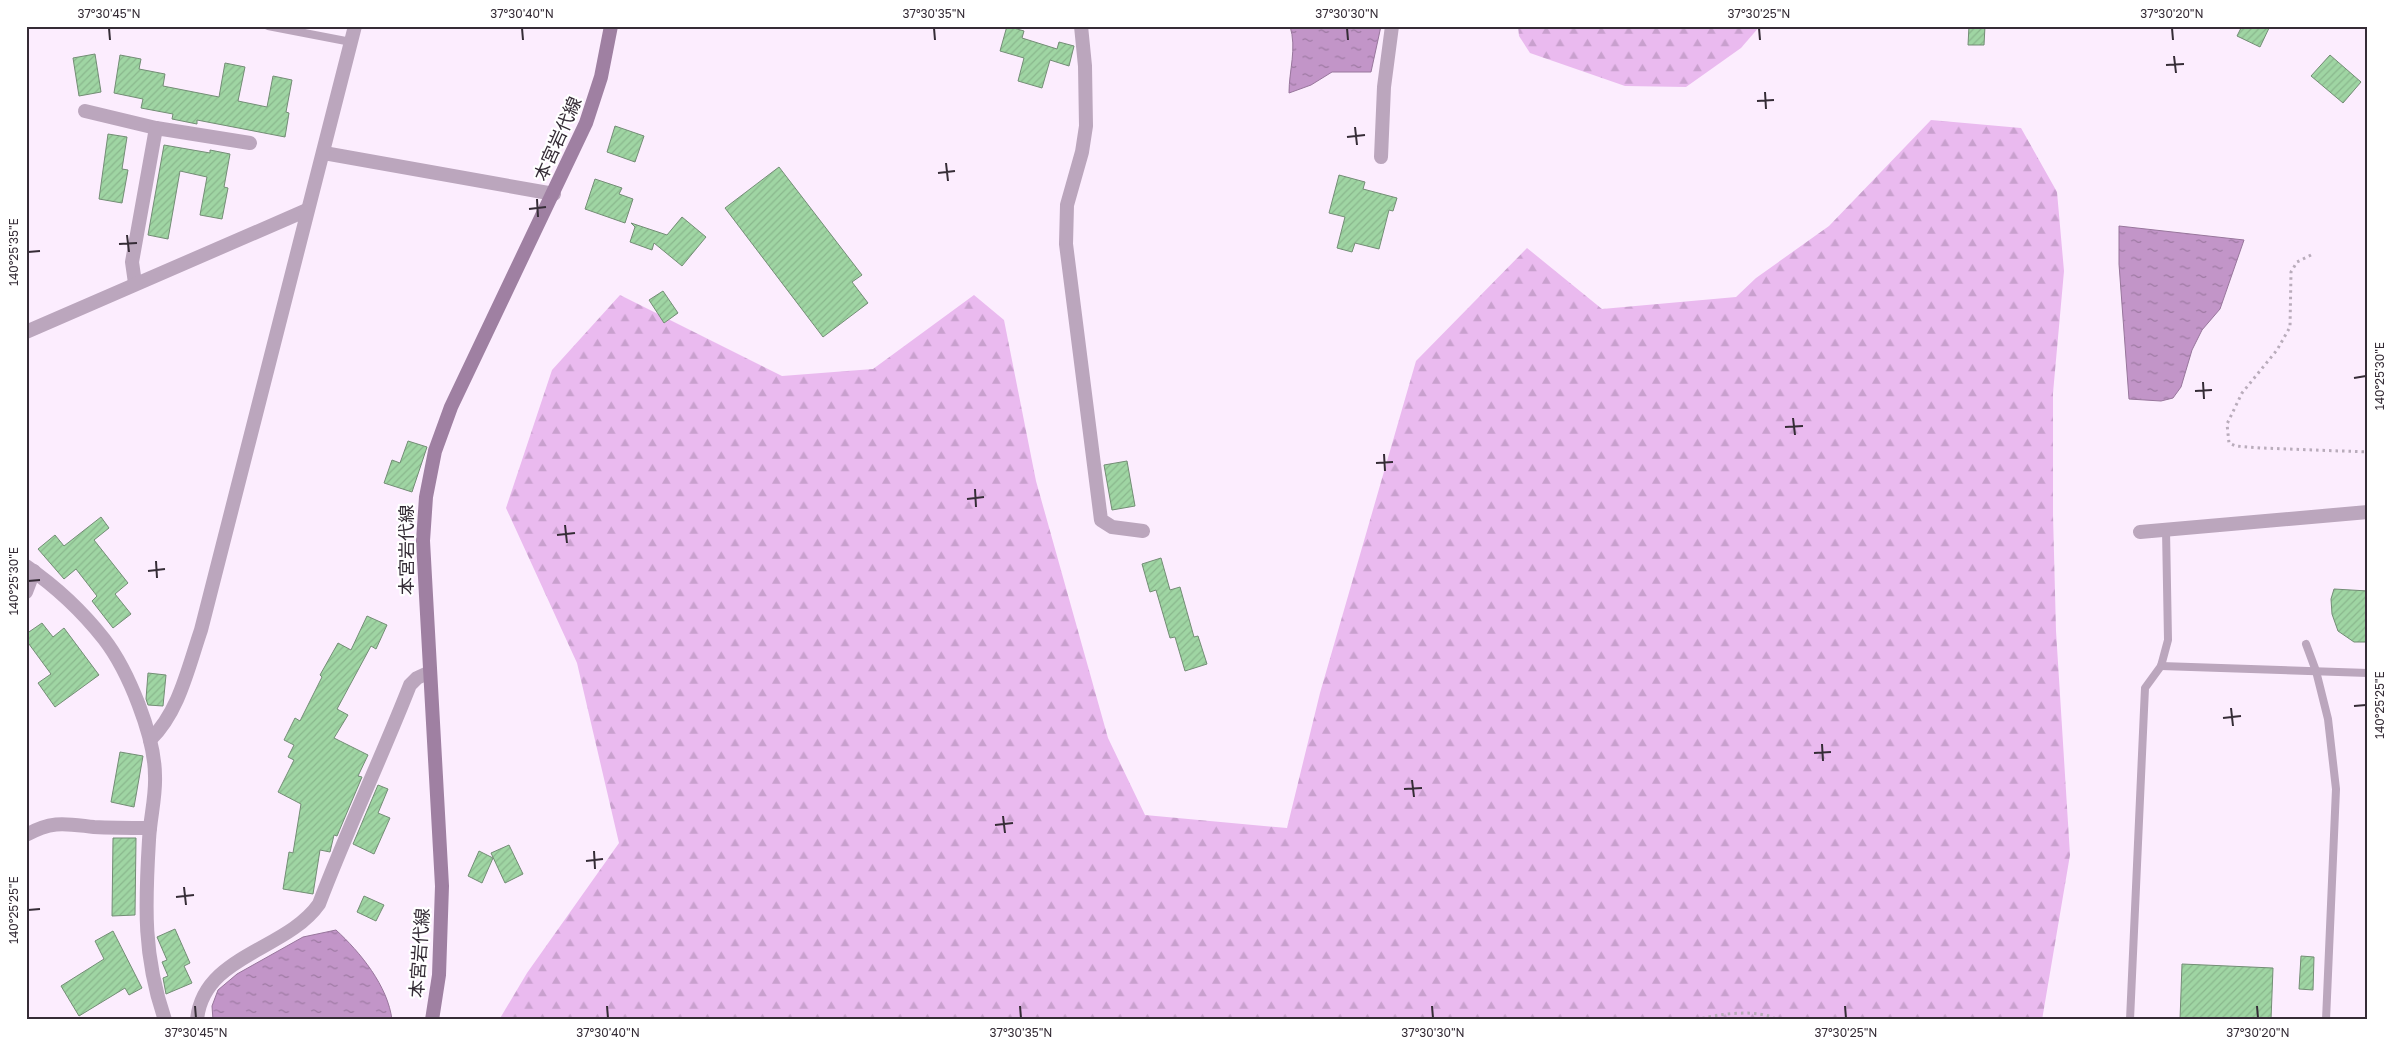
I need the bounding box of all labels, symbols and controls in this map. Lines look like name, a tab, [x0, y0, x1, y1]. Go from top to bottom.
text: 37°30'45"N	[77, 6, 141, 21]
text: 37°30'40"N	[490, 6, 554, 21]
text: 37°30'35"N	[903, 6, 965, 21]
text: 37°30'30"N	[1315, 6, 1379, 21]
text: 37°30'25"N	[1728, 6, 1790, 21]
text: 37°30'20"N	[2140, 6, 2204, 21]
street label: 本宮岩代線	[529, 93, 585, 184]
text: 140°25'35"E	[6, 218, 21, 286]
text: 140°25'30"E	[2372, 342, 2387, 410]
street label: 本宮岩代線	[395, 505, 417, 595]
text: 140°25'30"E	[6, 547, 21, 615]
text: 140°25'25"E	[2372, 671, 2387, 739]
text: 140°25'25"E	[6, 876, 21, 944]
street label: 本宮岩代線	[405, 907, 433, 999]
text: 37°30'45"N	[164, 1025, 228, 1040]
text: 37°30'40"N	[576, 1025, 640, 1040]
text: 37°30'35"N	[990, 1025, 1052, 1040]
text: 37°30'30"N	[1401, 1025, 1465, 1040]
text: 37°30'25"N	[1815, 1025, 1877, 1040]
text: 37°30'20"N	[2226, 1025, 2290, 1040]

